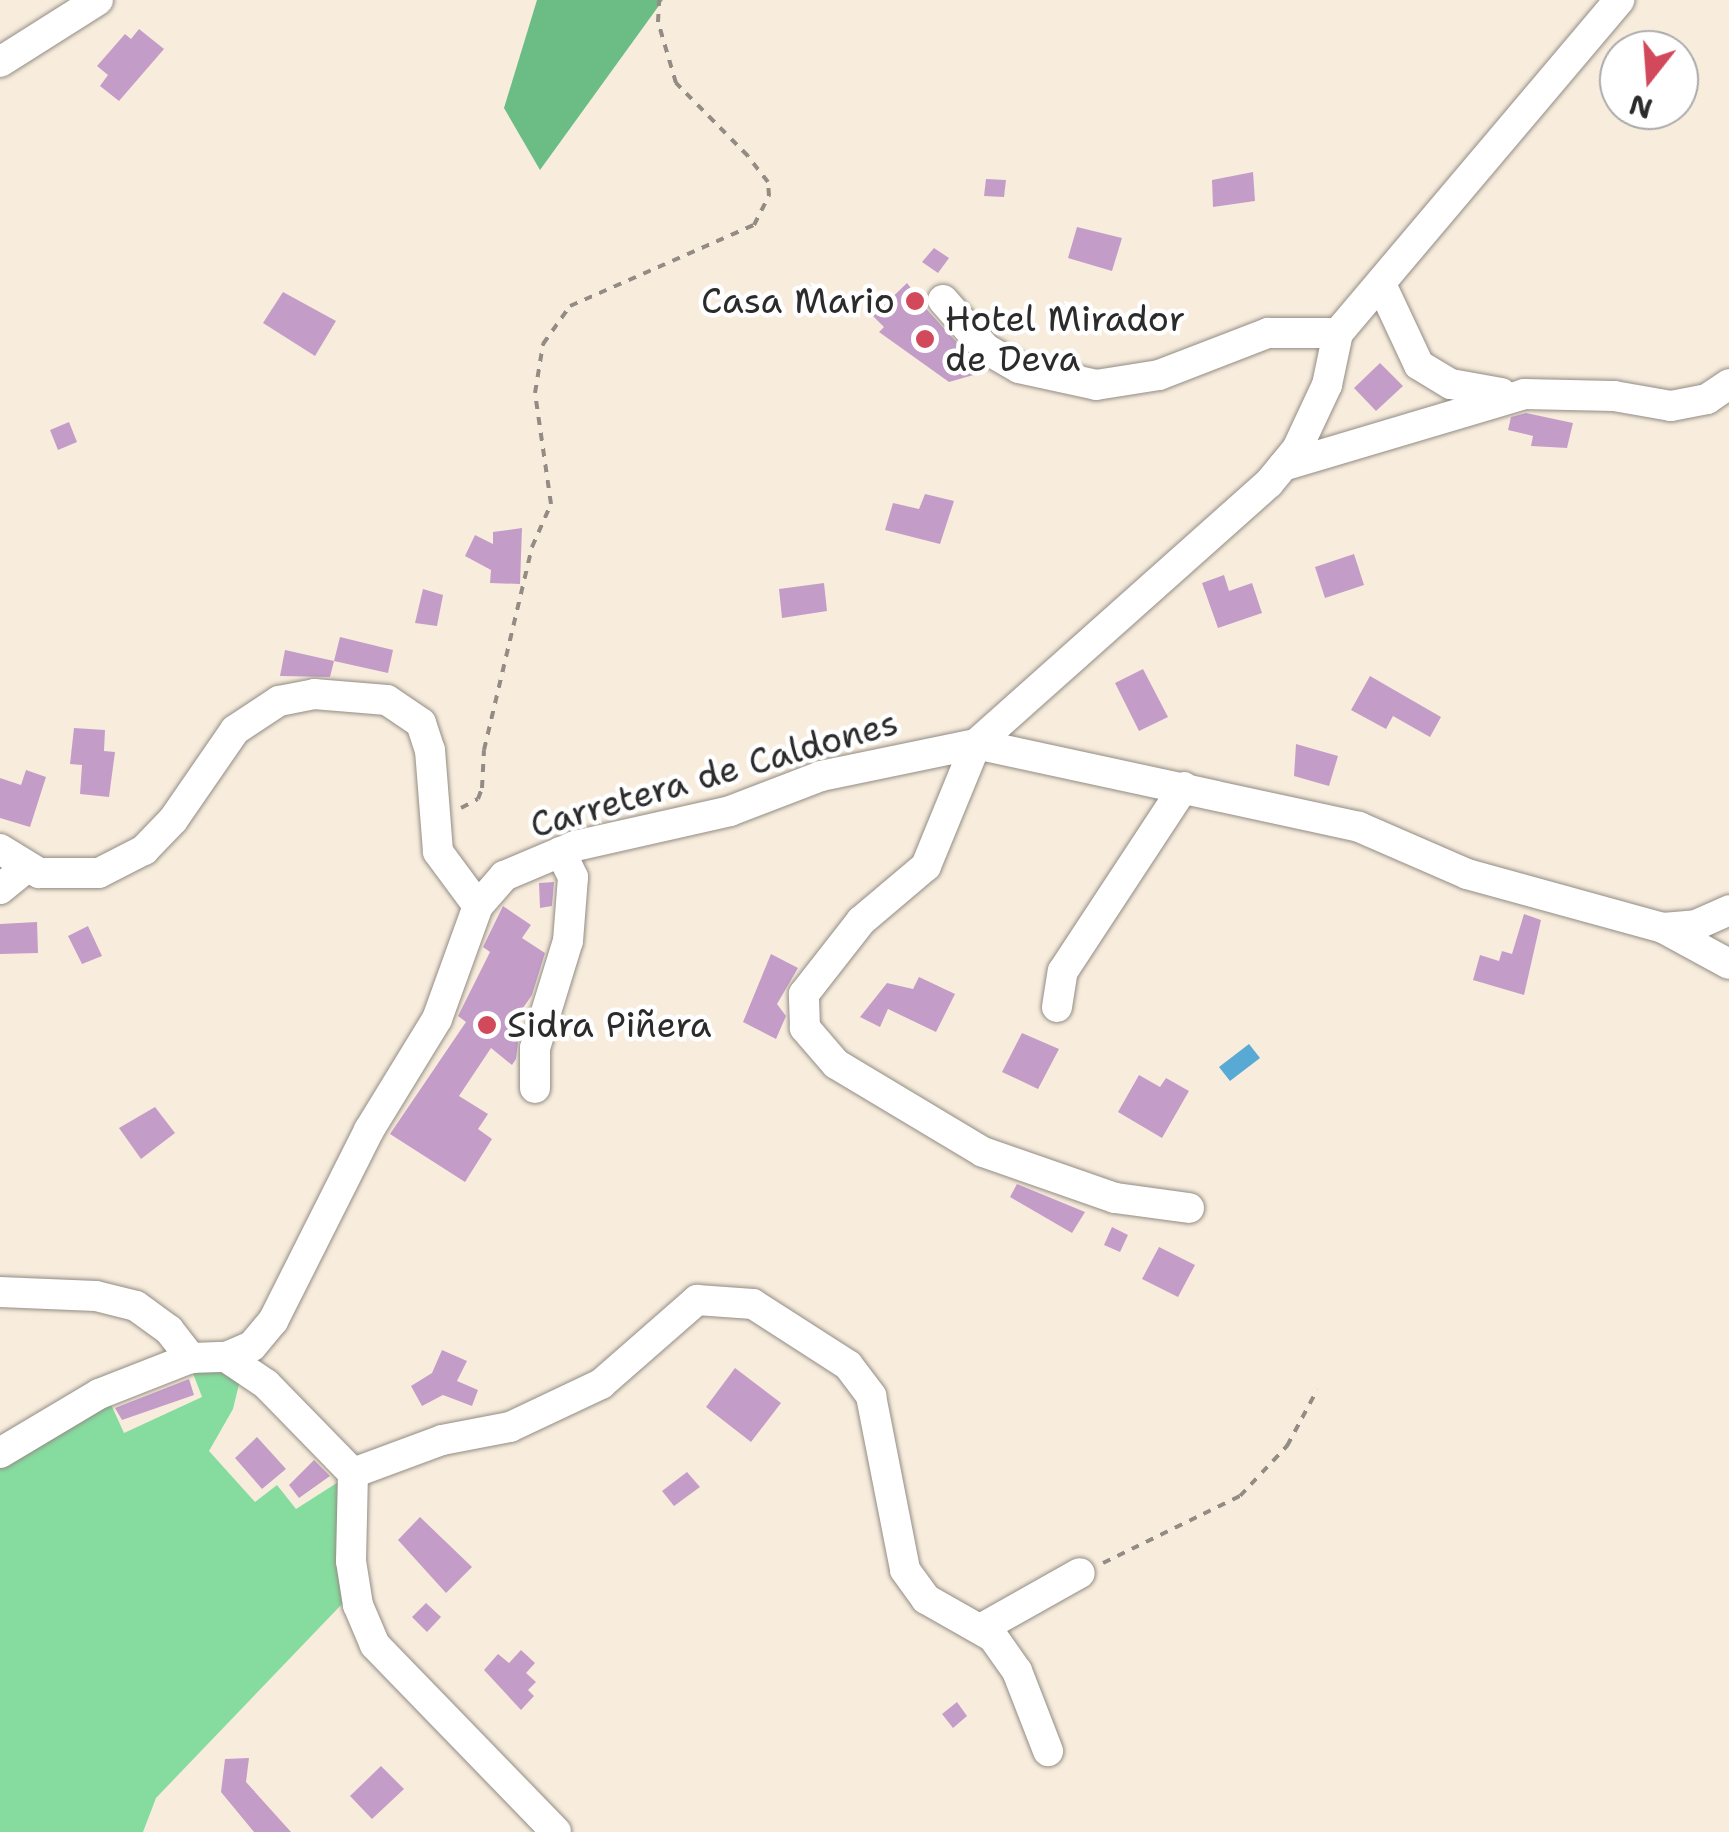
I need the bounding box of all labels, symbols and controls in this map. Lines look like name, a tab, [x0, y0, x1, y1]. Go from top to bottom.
north arrow	[1599, 30, 1699, 130]
text: N	[1625, 85, 1657, 128]
place label: Casa Mario	[701, 280, 895, 322]
marker: Casa Mario	[904, 290, 926, 312]
place label: Hotel Mirador de Deva	[945, 298, 1185, 380]
marker: Hotel Mirador de Deva	[914, 328, 936, 350]
street label: Carretera de Caldones	[525, 701, 903, 847]
place label: Sidra Piñera	[507, 1004, 712, 1046]
marker: Sidra Piñera	[476, 1014, 498, 1036]

